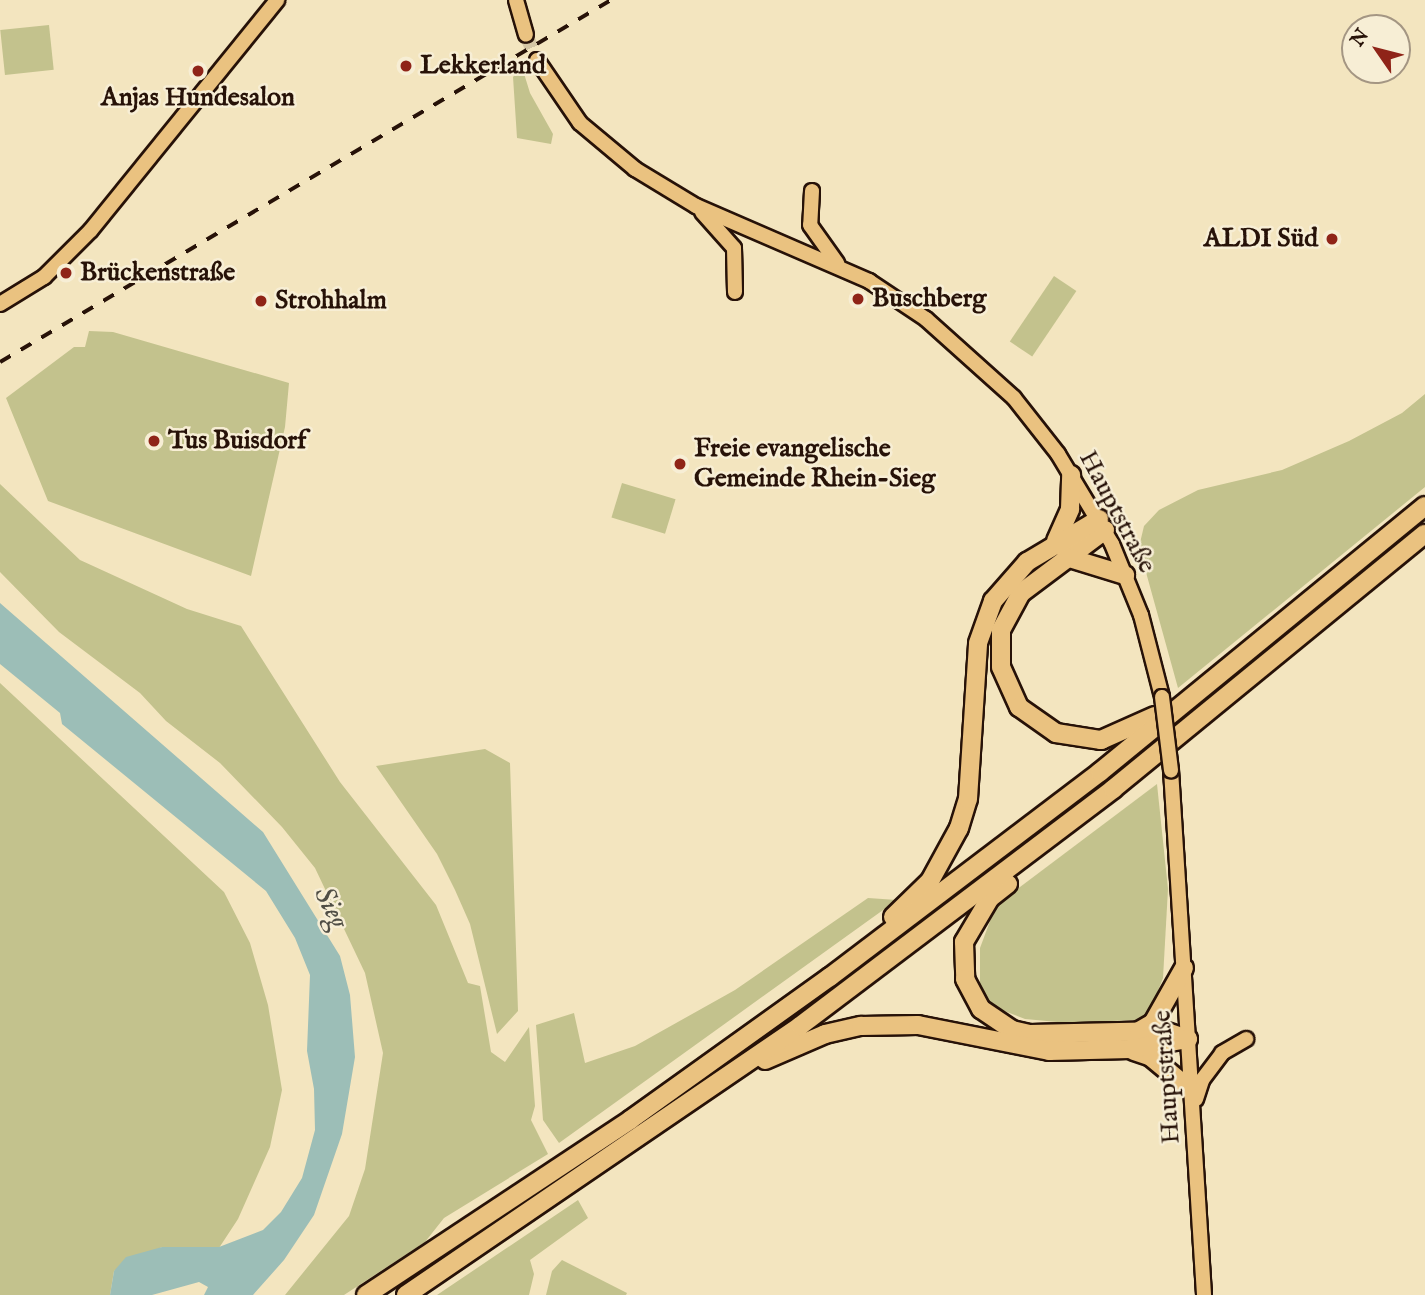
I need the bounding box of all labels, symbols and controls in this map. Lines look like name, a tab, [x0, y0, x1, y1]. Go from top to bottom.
north arrow	[1341, 14, 1411, 84]
text: N	[1346, 24, 1375, 52]
place label: Lekkerland	[420, 50, 546, 82]
marker: Lekkerland	[398, 58, 414, 74]
marker: Anjas Hundesalon	[190, 63, 206, 79]
place label: Anjas Hundesalon	[101, 82, 295, 114]
place label: ALDI Süd	[1204, 223, 1318, 255]
marker: ALDI Süd	[1324, 231, 1340, 247]
place label: Brückenstraße	[80, 257, 235, 289]
marker: Brückenstraße	[58, 265, 74, 281]
place label: Buschberg	[872, 283, 986, 315]
place label: Strohhalm	[275, 285, 387, 317]
marker: Buschberg	[850, 291, 866, 307]
marker: Strohhalm	[253, 293, 269, 309]
place label: Tus Buisdorf	[168, 425, 307, 457]
marker: Tus Buisdorf	[146, 433, 162, 449]
place label: Freie evangelische Gemeinde Rhein-Sieg	[694, 433, 935, 494]
street label: Hauptstraße	[1072, 445, 1162, 579]
marker: Freie evangelische Gemeinde Rhein-Sieg	[672, 456, 688, 472]
water label: Sieg	[305, 881, 355, 935]
street label: Hauptstraße	[1147, 1009, 1187, 1145]

